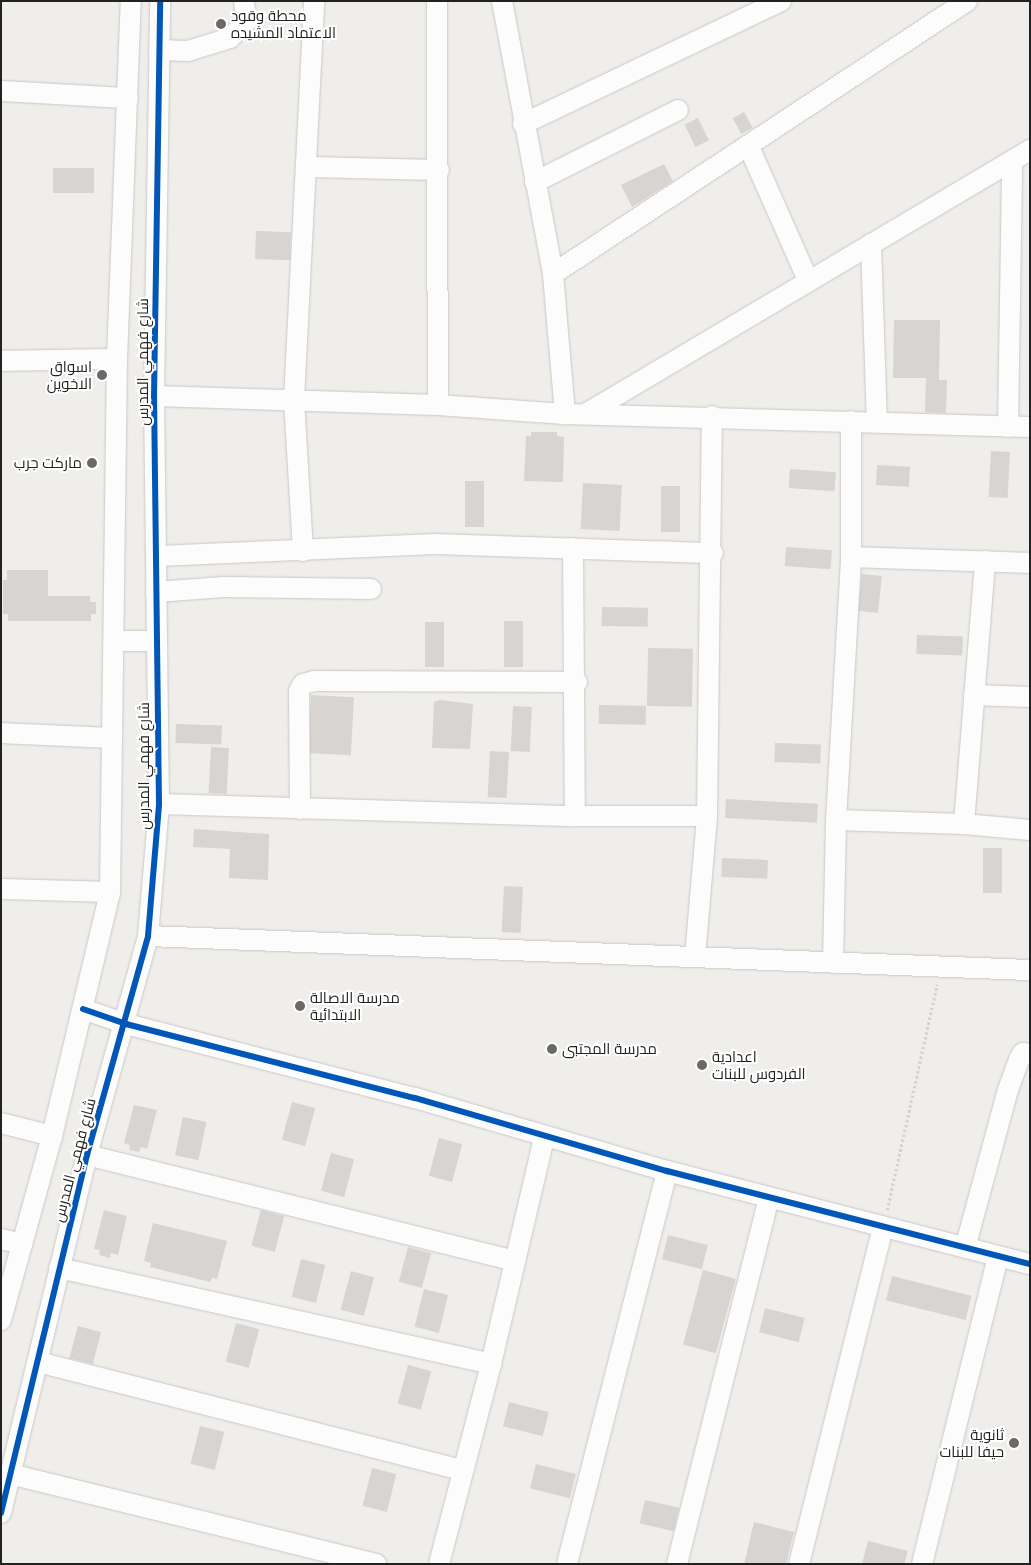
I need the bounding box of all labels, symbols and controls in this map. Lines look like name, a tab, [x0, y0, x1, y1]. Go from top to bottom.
place label: محطة وقود الاعتماد المشيده	[231, 6, 336, 41]
marker: محطة وقود الاعتماد المشيده	[215, 18, 227, 30]
street label: شارع فهمي المدرس	[134, 298, 152, 426]
place label: اسواق الاخوين	[47, 357, 92, 392]
marker: اسواق الاخوين	[96, 369, 108, 381]
place label: ماركت جرب	[14, 454, 82, 472]
marker: ماركت جرب	[86, 457, 98, 469]
street label: شارع فهمي المدرس	[135, 702, 153, 830]
place label: مدرسة الاصالة الابتدائية	[310, 988, 400, 1023]
marker: مدرسة الاصالة الابتدائية	[294, 1000, 306, 1012]
place label: مدرسة المجتبى	[562, 1040, 657, 1058]
marker: مدرسة المجتبى	[546, 1043, 558, 1055]
place label: اعدادية الفردوس للبنات	[712, 1047, 806, 1082]
marker: اعدادية الفردوس للبنات	[696, 1059, 708, 1071]
street label: شارع فهمي المدرس	[49, 1096, 99, 1224]
place label: ثانوية حيفا للبنات	[940, 1425, 1004, 1460]
marker: ثانوية حيفا للبنات	[1008, 1437, 1020, 1449]

